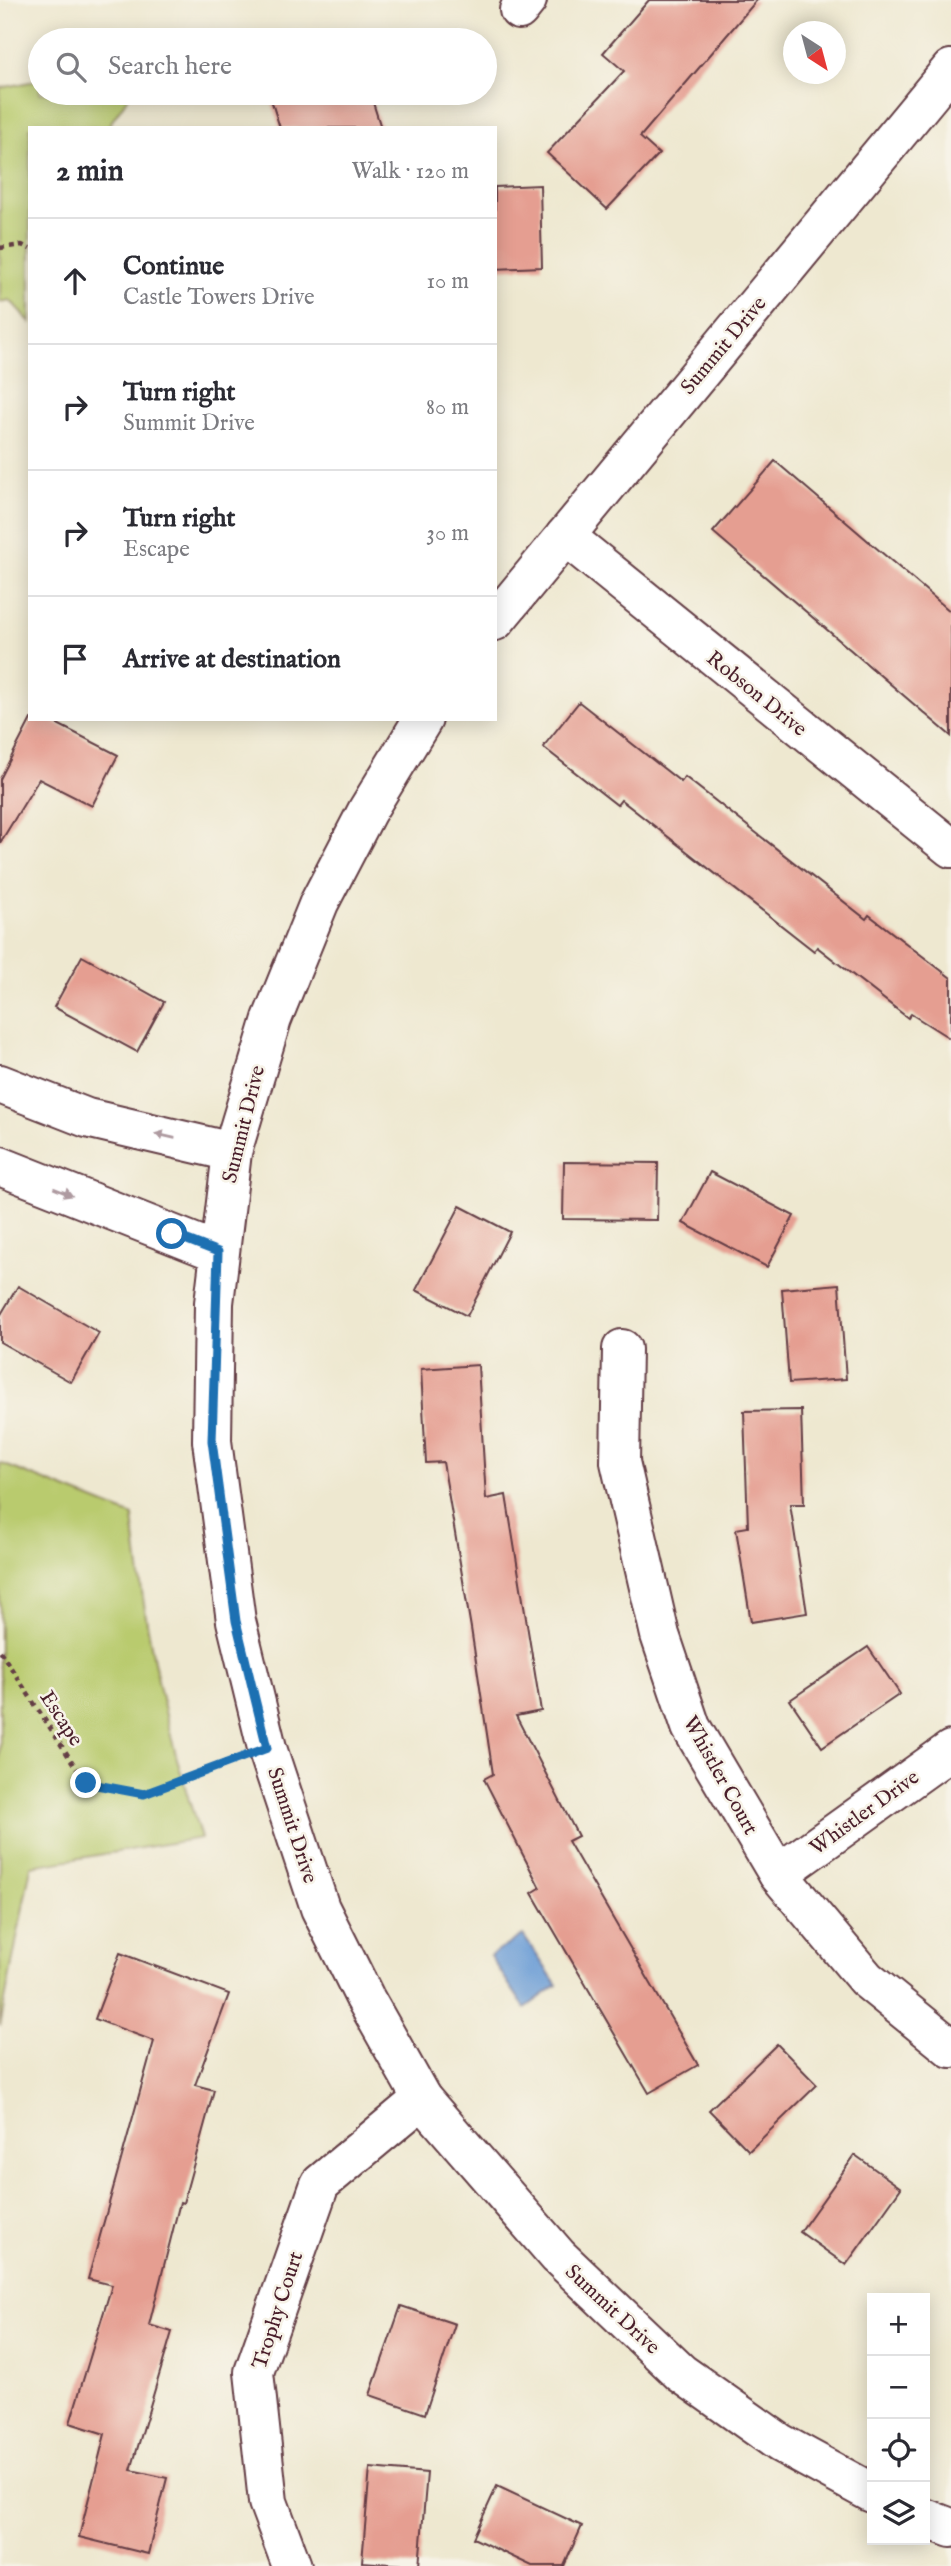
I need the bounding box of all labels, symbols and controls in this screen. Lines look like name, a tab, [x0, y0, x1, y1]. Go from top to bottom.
north arrow	[783, 21, 846, 84]
search box	[28, 28, 497, 105]
icon: search	[52, 48, 90, 86]
text: Search here	[108, 50, 232, 83]
text: 2 min	[56, 153, 124, 191]
text: Walk · 120 m	[351, 157, 469, 186]
text: Continue	[123, 250, 224, 283]
icon: ahead	[56, 262, 94, 300]
text: 10 m	[426, 267, 469, 296]
text: Castle Towers Drive	[123, 283, 315, 312]
street label: Summit Drive	[675, 291, 773, 401]
text: Turn right	[123, 376, 236, 409]
icon: right	[56, 388, 94, 426]
text: 80 m	[426, 393, 469, 422]
text: Summit Drive	[123, 409, 255, 438]
text: Turn right	[123, 502, 236, 535]
icon: right	[56, 514, 94, 552]
text: 30 m	[426, 519, 469, 548]
text: Escape	[123, 535, 190, 564]
icon: arrive	[56, 640, 94, 678]
text: Arrive at destination	[123, 643, 341, 676]
street label: Robson Drive	[700, 645, 812, 743]
street label: Summit Drive	[217, 1062, 272, 1186]
one-way arrow	[154, 1130, 176, 1141]
one-way arrow	[53, 1186, 74, 1197]
route start	[156, 1218, 187, 1249]
street label: Escape	[33, 1686, 89, 1752]
street label: Whistler Court	[676, 1711, 763, 1840]
street label: Summit Drive	[260, 1764, 323, 1887]
street label: Whistler Drive	[805, 1764, 925, 1862]
route end	[70, 1767, 101, 1798]
street label: Trophy Court	[247, 2248, 310, 2373]
street label: Summit Drive	[559, 2259, 665, 2361]
map controls	[867, 2293, 930, 2545]
button: +	[867, 2293, 930, 2356]
button: −	[867, 2356, 930, 2419]
button: locate	[867, 2419, 930, 2482]
button: layers	[867, 2482, 930, 2545]

